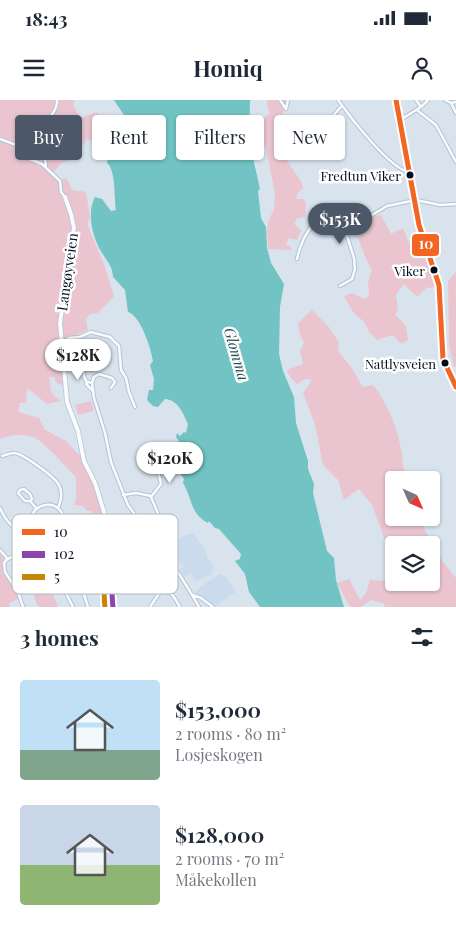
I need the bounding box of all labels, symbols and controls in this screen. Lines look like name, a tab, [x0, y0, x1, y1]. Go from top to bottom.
text: 18:43	[25, 5, 67, 31]
text: Homiq	[193, 53, 263, 83]
icon: menu	[20, 54, 48, 82]
icon: person	[408, 54, 436, 82]
chip: Buy	[15, 115, 82, 160]
chip: Rent	[92, 115, 166, 160]
chip: Filters	[176, 115, 264, 160]
chip: New	[274, 115, 345, 160]
place label: Fredtun Viker	[320, 167, 401, 184]
marker: Fredtun Viker	[405, 170, 415, 180]
pin: $153K	[305, 202, 375, 245]
text: $153K	[319, 208, 361, 229]
street label: Langøyveien	[52, 231, 82, 312]
line badge: 10	[411, 233, 440, 257]
text: 10	[419, 234, 433, 253]
place label: Viker	[393, 262, 425, 279]
marker: Viker	[429, 265, 439, 275]
water label: Glomma	[220, 325, 254, 383]
pin: $128K	[43, 338, 113, 381]
text: $128K	[56, 344, 100, 365]
place label: Nattlysveien	[365, 355, 436, 372]
marker: Nattlysveien	[440, 358, 450, 368]
pin: $120K	[135, 442, 205, 484]
text: $120K	[147, 447, 193, 468]
north arrow	[385, 471, 440, 526]
map controls	[385, 471, 440, 591]
legend	[12, 514, 178, 594]
text: 10	[54, 522, 68, 541]
button: layers	[385, 536, 440, 591]
text: 102	[54, 544, 75, 563]
text: 5	[54, 567, 60, 586]
text: 3 homes	[20, 623, 99, 651]
icon: filters	[408, 623, 436, 651]
text: $153,000	[175, 695, 261, 723]
icon: home	[60, 700, 120, 760]
text: 2 rooms · 80 m²	[175, 723, 286, 744]
text: Losjeskogen	[175, 744, 263, 765]
text: $128,000	[175, 820, 264, 848]
icon: home	[60, 825, 120, 885]
text: 2 rooms · 70 m²	[175, 848, 284, 869]
text: Måkekollen	[175, 869, 257, 890]

